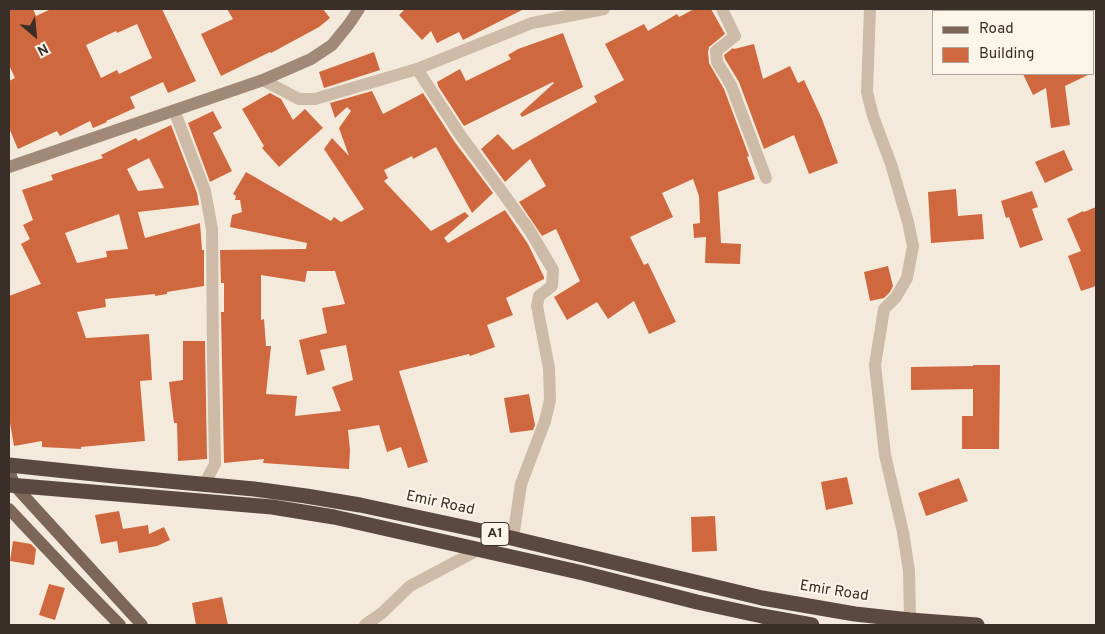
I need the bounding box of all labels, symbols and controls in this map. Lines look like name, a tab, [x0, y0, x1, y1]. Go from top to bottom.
north arrow	[10, 10, 60, 60]
legend	[932, 10, 1095, 75]
text: Road	[979, 20, 1014, 39]
text: N	[34, 39, 51, 59]
text: Building	[979, 45, 1034, 64]
street label: Emir Road	[404, 488, 476, 520]
road number: A1	[481, 522, 509, 546]
street label: Emir Road	[798, 578, 870, 606]

